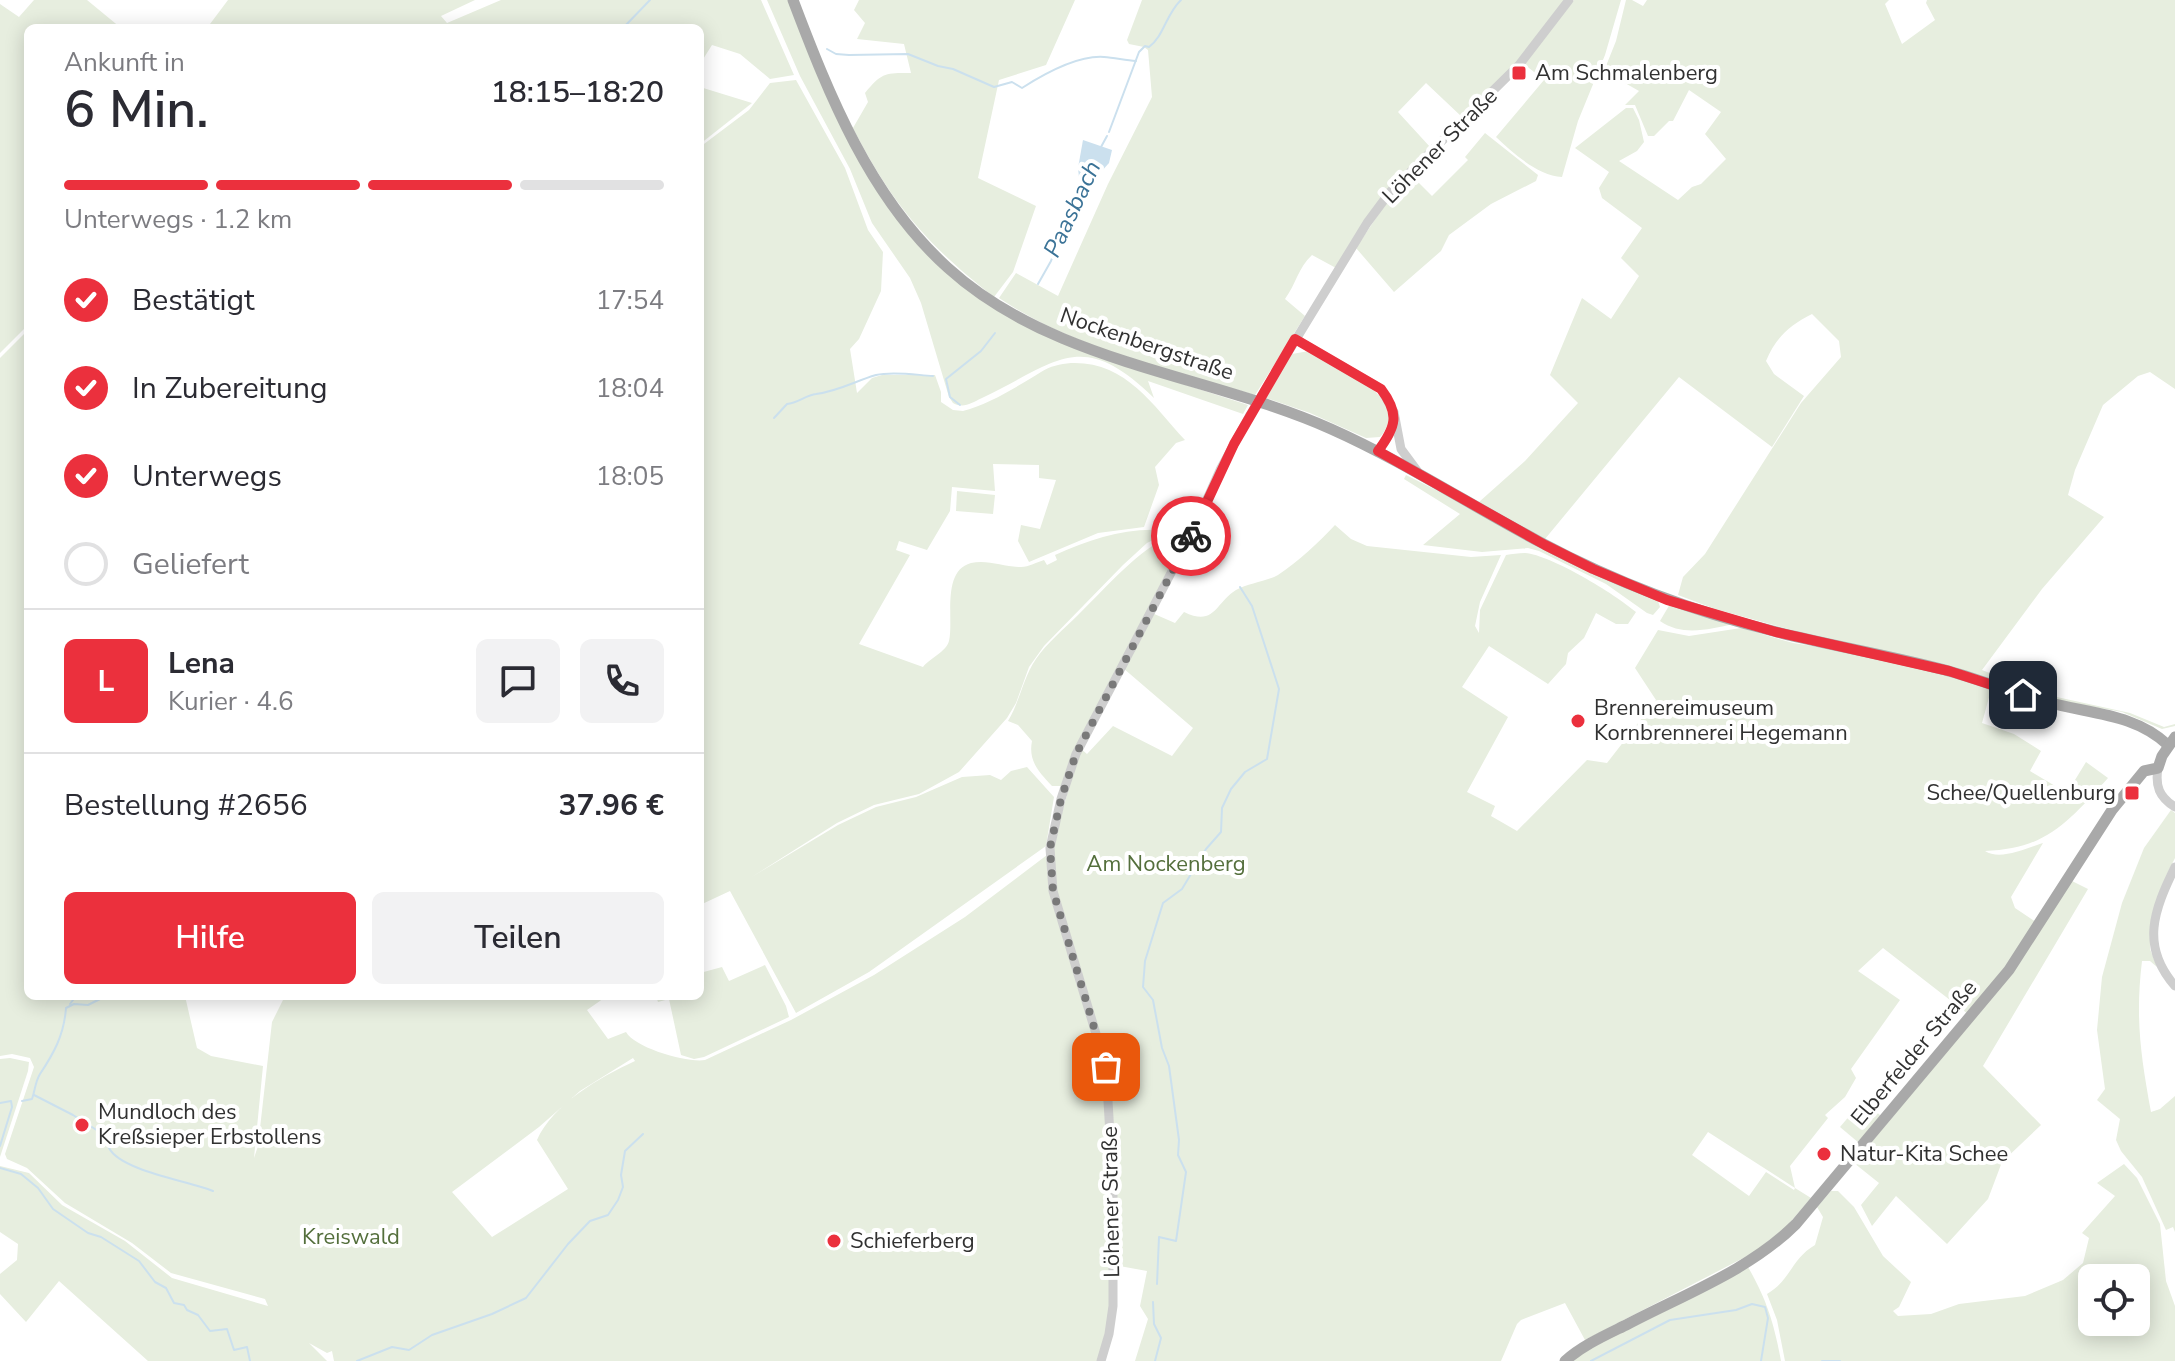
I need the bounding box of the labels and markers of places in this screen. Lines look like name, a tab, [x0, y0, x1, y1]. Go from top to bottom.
place label: Am Schmalenberg	[1535, 58, 1718, 88]
marker: Am Schmalenberg	[1510, 64, 1528, 82]
pin	[1989, 661, 2057, 729]
place label: Brennereimuseum Kornbrennerei Hegemann	[1594, 693, 1848, 748]
marker: Brennereimuseum Kornbrennerei Hegemann	[1569, 712, 1587, 730]
place label: Schee/Quellenburg	[1926, 778, 2116, 808]
marker: Schee/Quellenburg	[2123, 784, 2141, 802]
pin	[1072, 1033, 1140, 1101]
place label: Mundloch des Kreßsieper Erbstollens	[98, 1097, 322, 1152]
marker: Mundloch des Kreßsieper Erbstollens	[73, 1116, 91, 1134]
place label: Natur-Kita Schee	[1840, 1139, 2008, 1169]
marker: Natur-Kita Schee	[1815, 1145, 1833, 1163]
place label: Schieferberg	[850, 1226, 975, 1256]
marker: Schieferberg	[825, 1232, 843, 1250]

